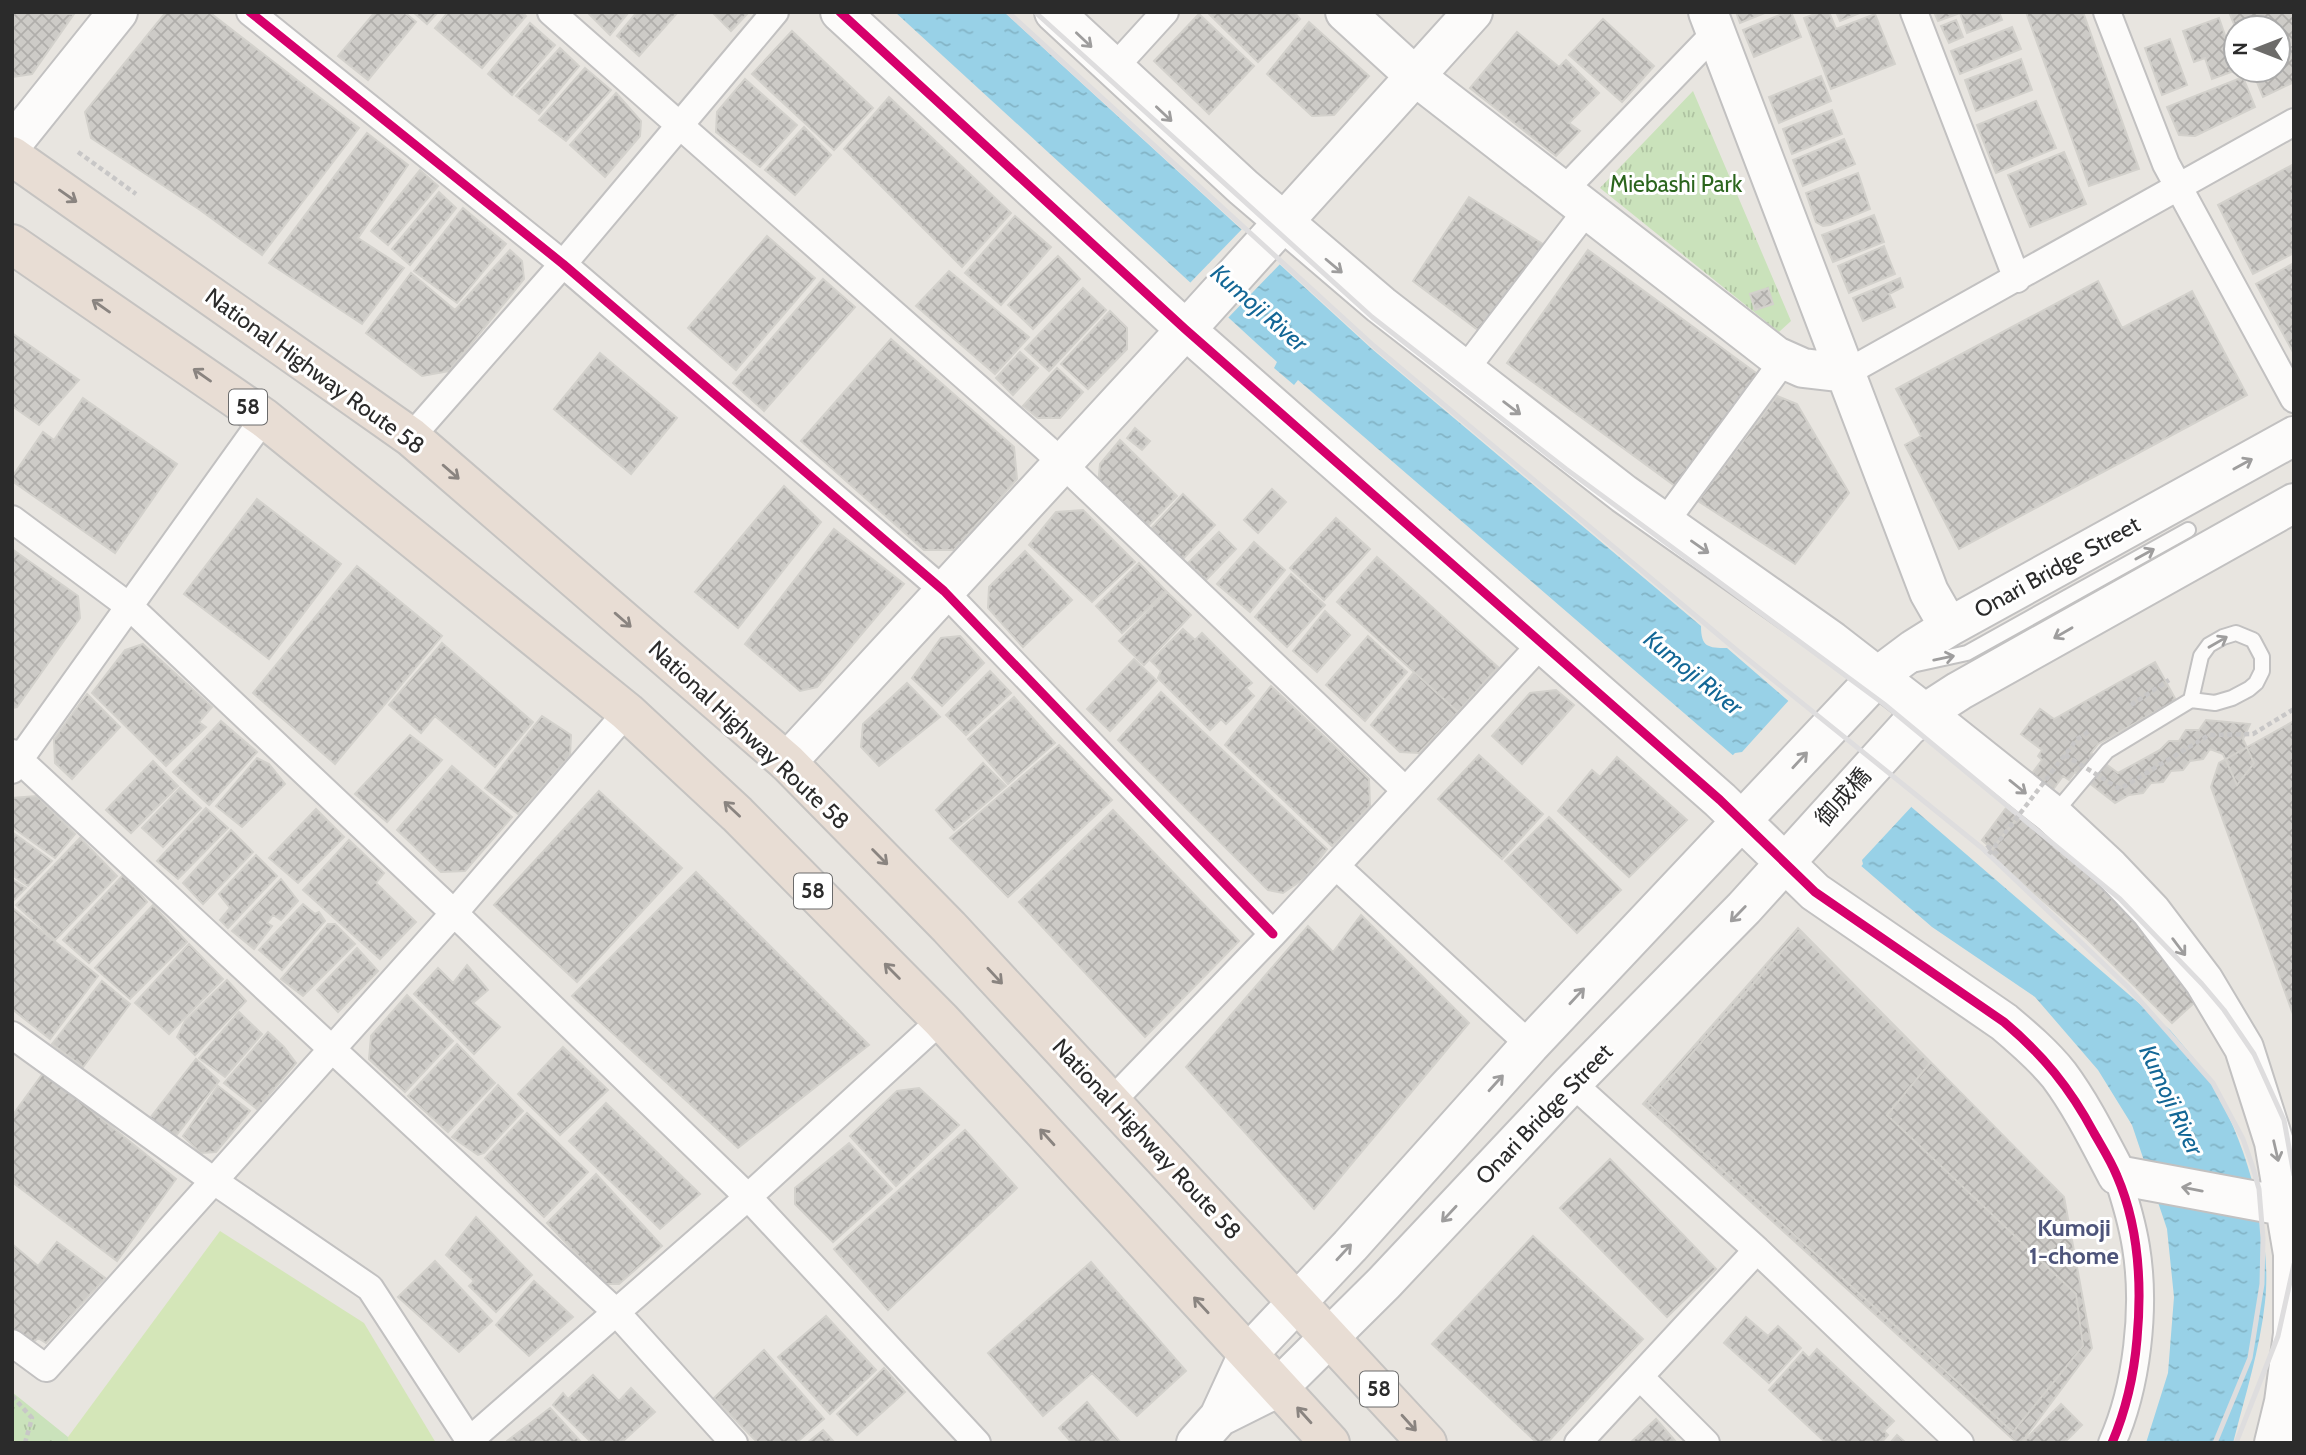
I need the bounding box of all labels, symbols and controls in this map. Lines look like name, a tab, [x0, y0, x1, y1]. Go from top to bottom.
north arrow	[2222, 14, 2292, 84]
one-way arrow	[1075, 32, 1093, 48]
text: N	[2229, 42, 2252, 56]
one-way arrow	[1155, 106, 1172, 123]
park label: Miebashi Park	[1610, 170, 1743, 198]
one-way arrow	[58, 188, 77, 203]
water label: Kumoji River	[1205, 258, 1315, 358]
one-way arrow	[1325, 258, 1343, 274]
street label: National Highway Route 58	[200, 282, 430, 460]
one-way arrow	[92, 299, 112, 313]
one-way arrow	[193, 368, 212, 382]
road number: 58	[229, 390, 267, 424]
one-way arrow	[1502, 400, 1520, 415]
one-way arrow	[2232, 457, 2253, 470]
one-way arrow	[442, 464, 460, 480]
street label: Onari Bridge Street	[1969, 510, 2145, 624]
one-way arrow	[1690, 540, 1709, 554]
one-way arrow	[2134, 547, 2154, 561]
one-way arrow	[614, 612, 632, 628]
water label: Kumoji River	[1638, 624, 1750, 722]
one-way arrow	[2053, 627, 2074, 640]
street label: National Highway Route 58	[643, 635, 855, 835]
one-way arrow	[2207, 635, 2227, 649]
one-way arrow	[1932, 651, 1955, 664]
one-way arrow	[1791, 752, 1808, 769]
street label: 御成橋	[1810, 762, 1876, 832]
one-way arrow	[2009, 780, 2027, 795]
one-way arrow	[724, 801, 741, 818]
one-way arrow	[872, 849, 889, 866]
road number: 58	[794, 874, 832, 908]
one-way arrow	[1730, 905, 1747, 922]
one-way arrow	[2171, 938, 2186, 956]
one-way arrow	[884, 963, 901, 980]
one-way arrow	[987, 968, 1004, 985]
one-way arrow	[1569, 987, 1586, 1004]
street label: National Highway Route 58	[1047, 1033, 1247, 1245]
street label: Onari Bridge Street	[1470, 1038, 1618, 1190]
water label: Kumoji River	[2133, 1040, 2210, 1161]
one-way arrow	[1488, 1074, 1504, 1092]
one-way arrow	[1039, 1129, 1056, 1146]
one-way arrow	[2269, 1139, 2283, 1162]
one-way arrow	[2181, 1181, 2204, 1195]
one-way arrow	[1441, 1205, 1457, 1223]
district label: Kumoji 1-chome	[2029, 1213, 2119, 1270]
one-way arrow	[1335, 1244, 1352, 1261]
one-way arrow	[1192, 1297, 1209, 1314]
road number: 58	[1360, 1372, 1398, 1406]
one-way arrow	[1296, 1407, 1313, 1424]
one-way arrow	[1401, 1414, 1417, 1432]

